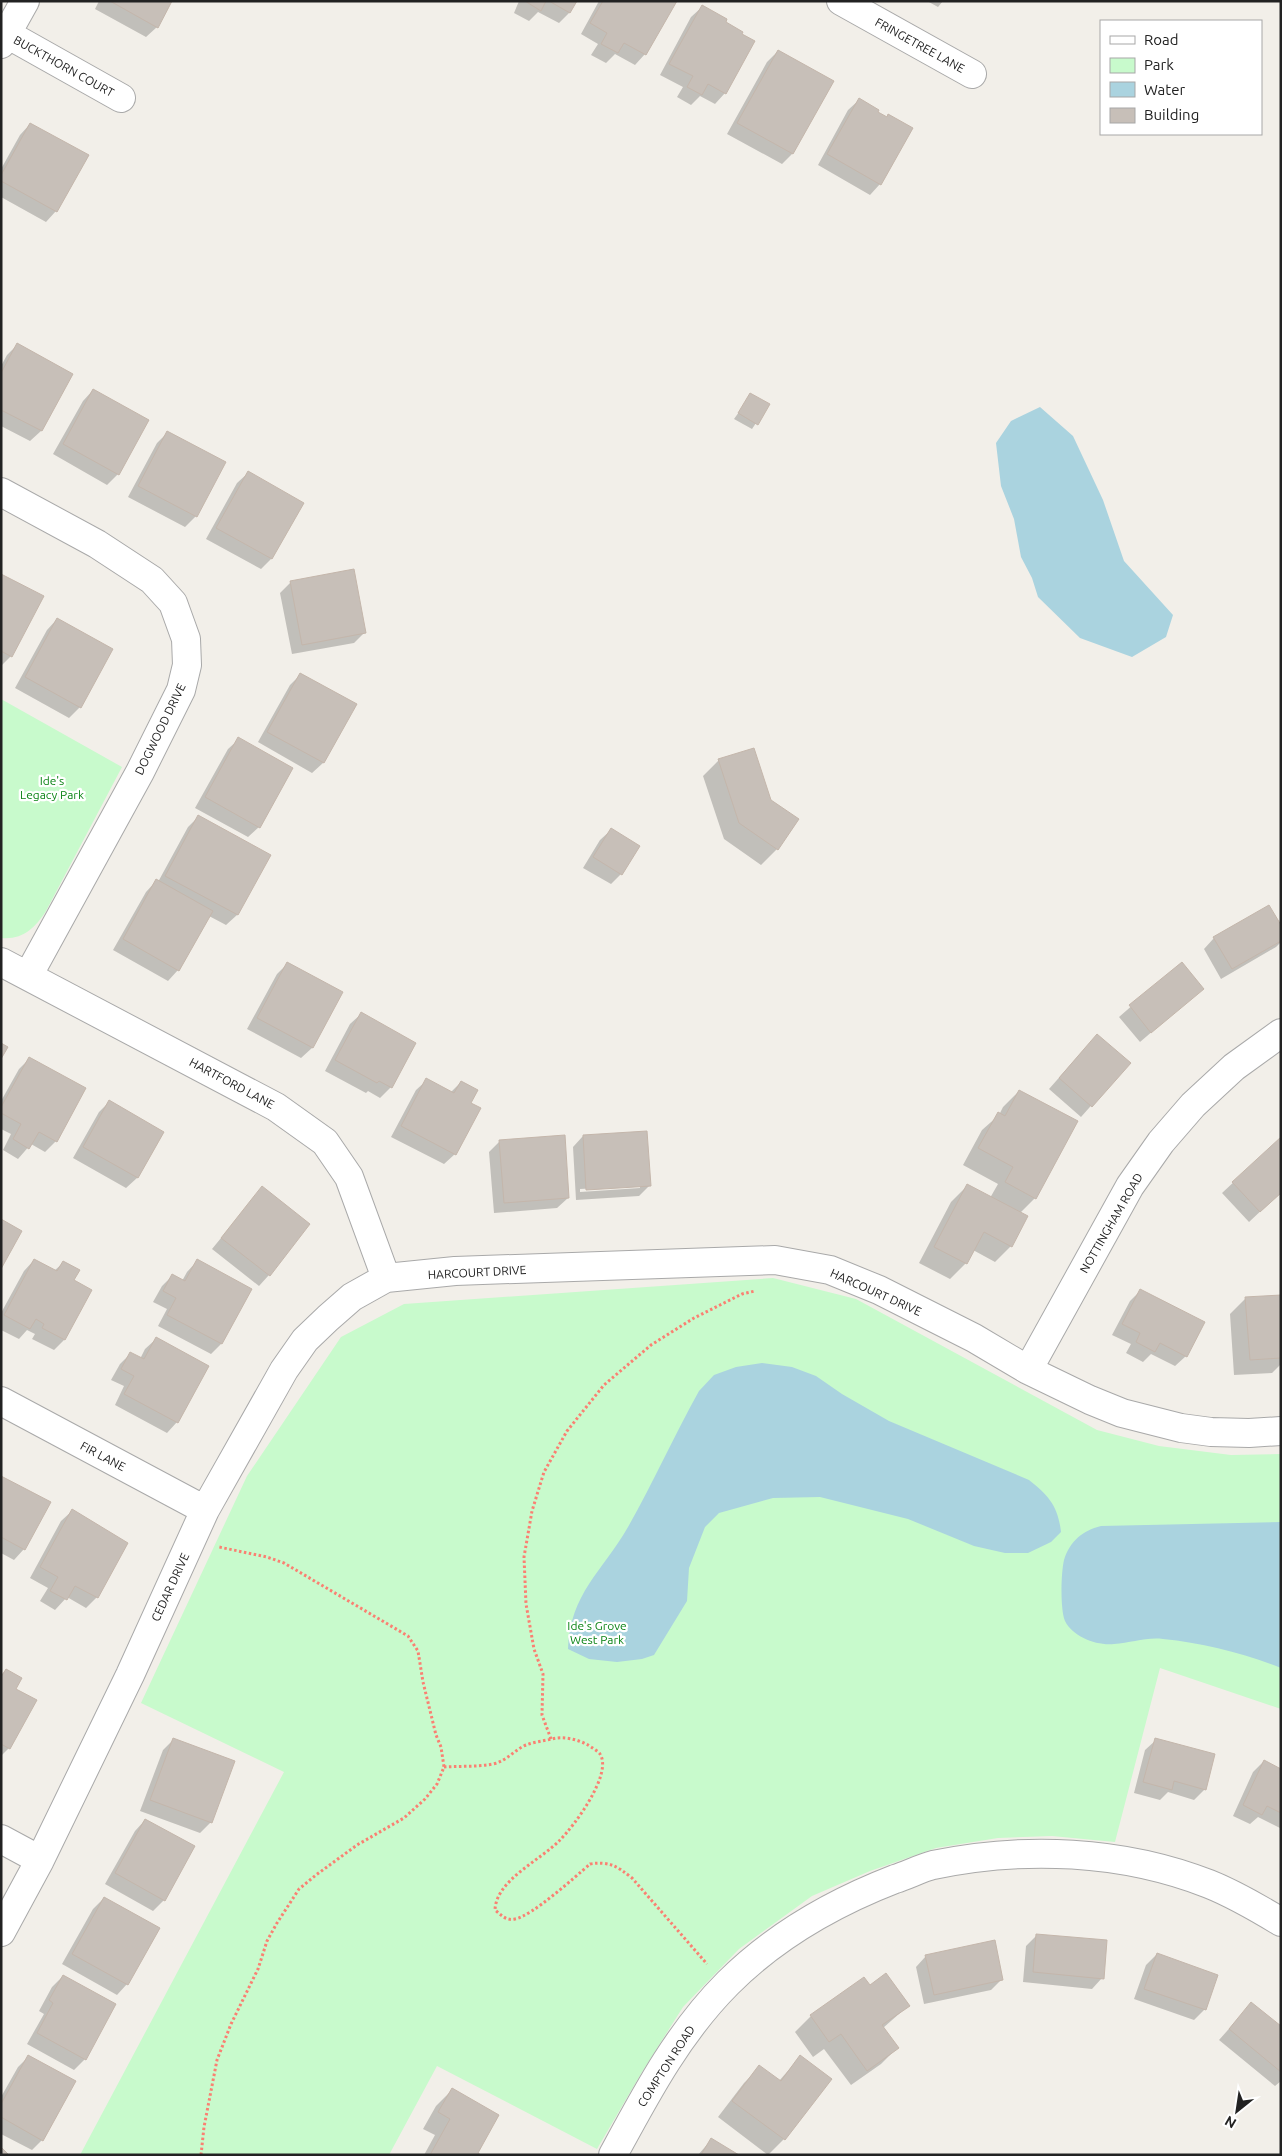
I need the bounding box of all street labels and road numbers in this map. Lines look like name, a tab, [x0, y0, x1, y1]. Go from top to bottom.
street label: FRINGETREE LANE	[873, 15, 967, 75]
street label: BUCKTHORN COURT	[12, 33, 117, 99]
street label: DOGWOOD DRIVE	[132, 681, 188, 777]
street label: HARTFORD LANE	[187, 1055, 277, 1111]
street label: NOTTINGHAM ROAD	[1077, 1171, 1145, 1275]
street label: HARCOURT DRIVE	[427, 1263, 527, 1281]
street label: HARCOURT DRIVE	[828, 1266, 924, 1318]
street label: FIR LANE	[78, 1439, 128, 1473]
street label: CEDAR DRIVE	[148, 1551, 192, 1623]
street label: COMPTON ROAD	[635, 2023, 697, 2109]

